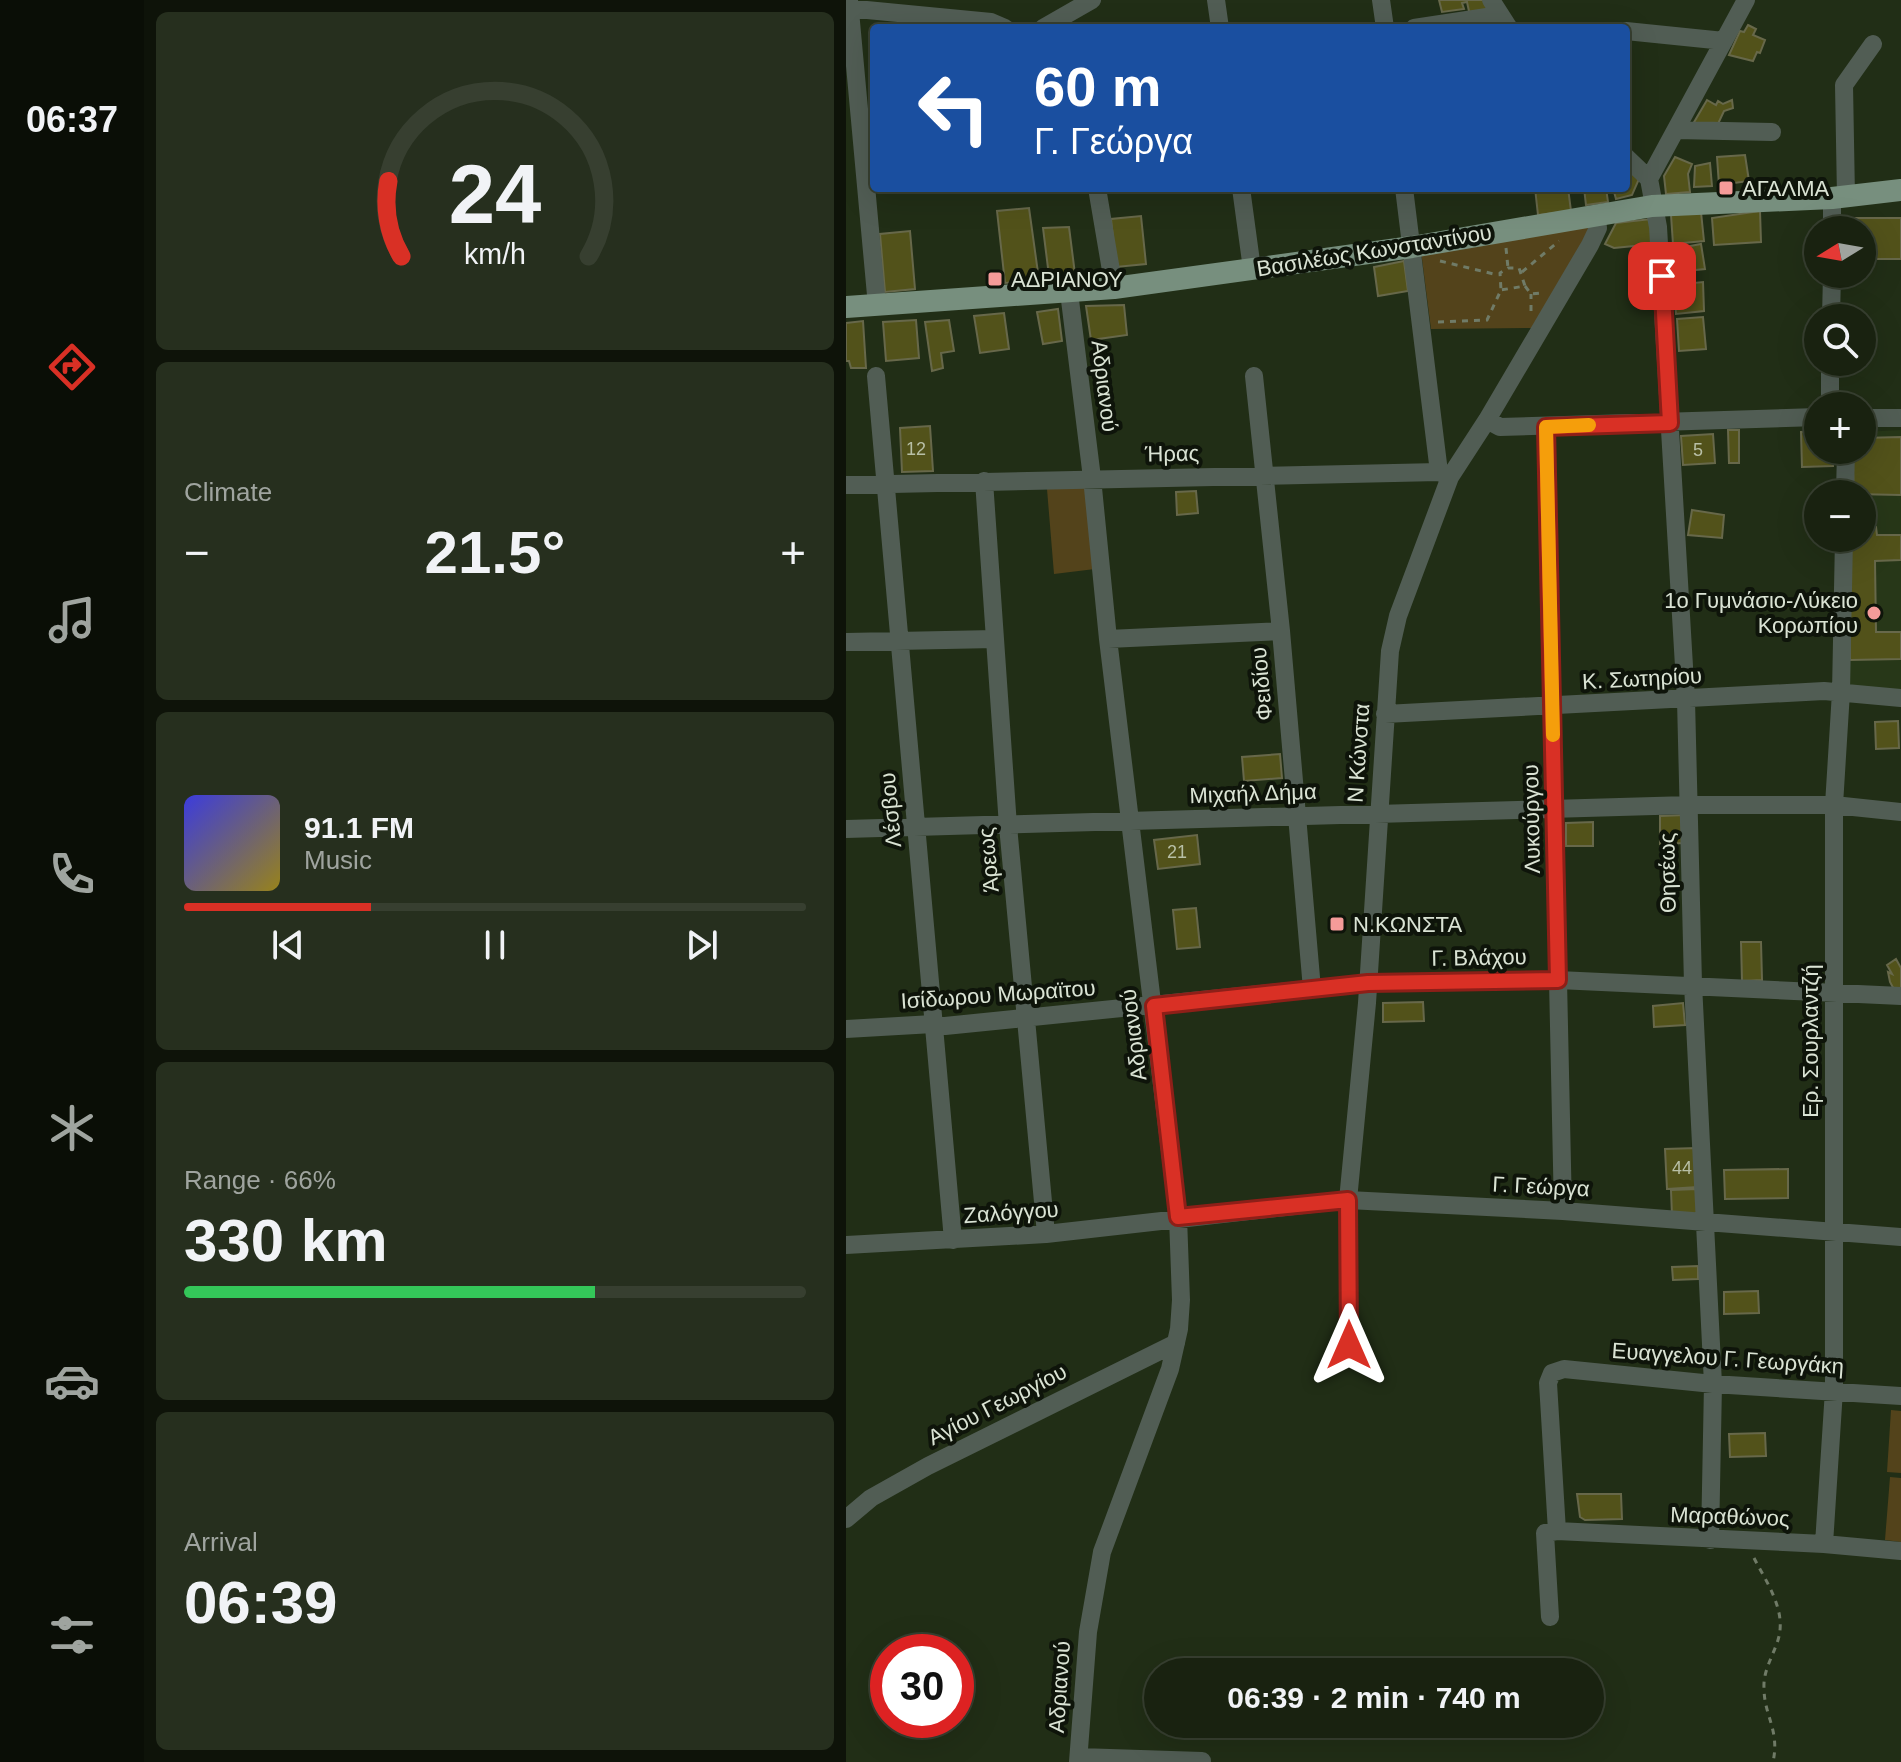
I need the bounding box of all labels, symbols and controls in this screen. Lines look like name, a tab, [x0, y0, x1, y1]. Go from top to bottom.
text: 60 m	[1034, 55, 1162, 118]
icon: left	[902, 56, 1006, 160]
text: 06:37	[26, 99, 118, 140]
text: Γ. Γεώργα	[1034, 121, 1193, 162]
text: 24	[449, 148, 541, 241]
place label: ΑΓΑΛΜΑ	[1742, 176, 1829, 201]
marker: ΑΓΑΛΜΑ	[1717, 179, 1735, 197]
north arrow	[1804, 216, 1876, 288]
map controls	[1804, 216, 1876, 552]
street label: Βασιλέως Κωνσταντίνου	[1255, 220, 1493, 281]
text: km/h	[464, 238, 526, 270]
pin	[1628, 242, 1696, 310]
icon: arrive	[1640, 254, 1684, 298]
place label: ΑΔΡΙΑΝΟΥ	[1011, 267, 1123, 292]
marker: ΑΔΡΙΑΝΟΥ	[986, 270, 1004, 288]
button: search	[1804, 304, 1876, 376]
icon: directions	[44, 339, 100, 395]
street label: Αδριανού	[1086, 339, 1123, 433]
button: +	[1804, 392, 1876, 464]
house number: 12	[906, 439, 926, 459]
house number: 5	[1693, 440, 1703, 460]
street label: Ήρας	[1144, 441, 1199, 466]
text: Climate	[184, 477, 272, 507]
button: −	[1804, 480, 1876, 552]
text: 21.5°	[425, 519, 565, 586]
text: −	[184, 528, 210, 577]
text: +	[780, 528, 806, 577]
place label: 1ο Γυμνάσιο-Λύκειο Κορωπίου	[1664, 588, 1858, 638]
icon: music	[44, 592, 100, 648]
marker: 1ο Γυμνάσιο-Λύκειο Κορωπίου	[1865, 604, 1883, 622]
street label: Φειδίου	[1246, 646, 1277, 722]
street label: Κ. Σωτηρίου	[1581, 663, 1703, 694]
street label: Ν Κώνστα	[1343, 702, 1374, 803]
street label: Λυκούργου	[1518, 764, 1545, 874]
street label: Λέσβου	[875, 772, 906, 848]
street label: Μιχαήλ Δήμα	[1189, 779, 1317, 808]
text: 91.1 FM	[304, 811, 414, 844]
street label: Άρεως	[973, 827, 1004, 893]
street label: Θησέως	[1654, 833, 1681, 913]
house number: 21	[1167, 842, 1187, 862]
text: Music	[304, 845, 372, 875]
icon: phone	[44, 846, 100, 902]
place label: Ν.ΚΩΝΣΤΑ	[1353, 912, 1462, 937]
marker: Ν.ΚΩΝΣΤΑ	[1328, 915, 1346, 933]
icon: previous	[266, 923, 310, 967]
icon: pause	[473, 923, 517, 967]
icon: next	[680, 923, 724, 967]
street label: Γ. Βλάχου	[1431, 944, 1527, 971]
street label: Ερ. Σουρλαντζή	[1798, 964, 1823, 1118]
street label: Ισίδωρου Μωραϊτου	[900, 975, 1096, 1014]
street label: Αδριανού	[1115, 988, 1152, 1082]
icon: climate	[44, 1100, 100, 1156]
house number: 44	[1672, 1158, 1692, 1178]
text: Range · 66%	[184, 1165, 336, 1195]
street label: Γ. Γεώργα	[1492, 1171, 1590, 1202]
street label: Ζαλόγγου	[963, 1197, 1059, 1228]
text: 330 km	[184, 1207, 388, 1274]
position arrow	[1307, 1303, 1391, 1387]
street label: Ευαγγελου Γ. Γεωργάκη	[1611, 1338, 1845, 1379]
icon: car	[44, 1353, 100, 1409]
street label: Αγίου Γεωργίου	[924, 1359, 1071, 1450]
street label: Μαραθώνος	[1670, 1502, 1790, 1531]
text: Arrival	[184, 1527, 258, 1557]
text: 06:39	[184, 1569, 337, 1636]
icon: filters	[44, 1607, 100, 1663]
speed limit sign: 30	[870, 1634, 974, 1738]
street label: Αδριανού	[1044, 1640, 1075, 1734]
text: 06:39 · 2 min · 740 m	[1227, 1681, 1521, 1714]

